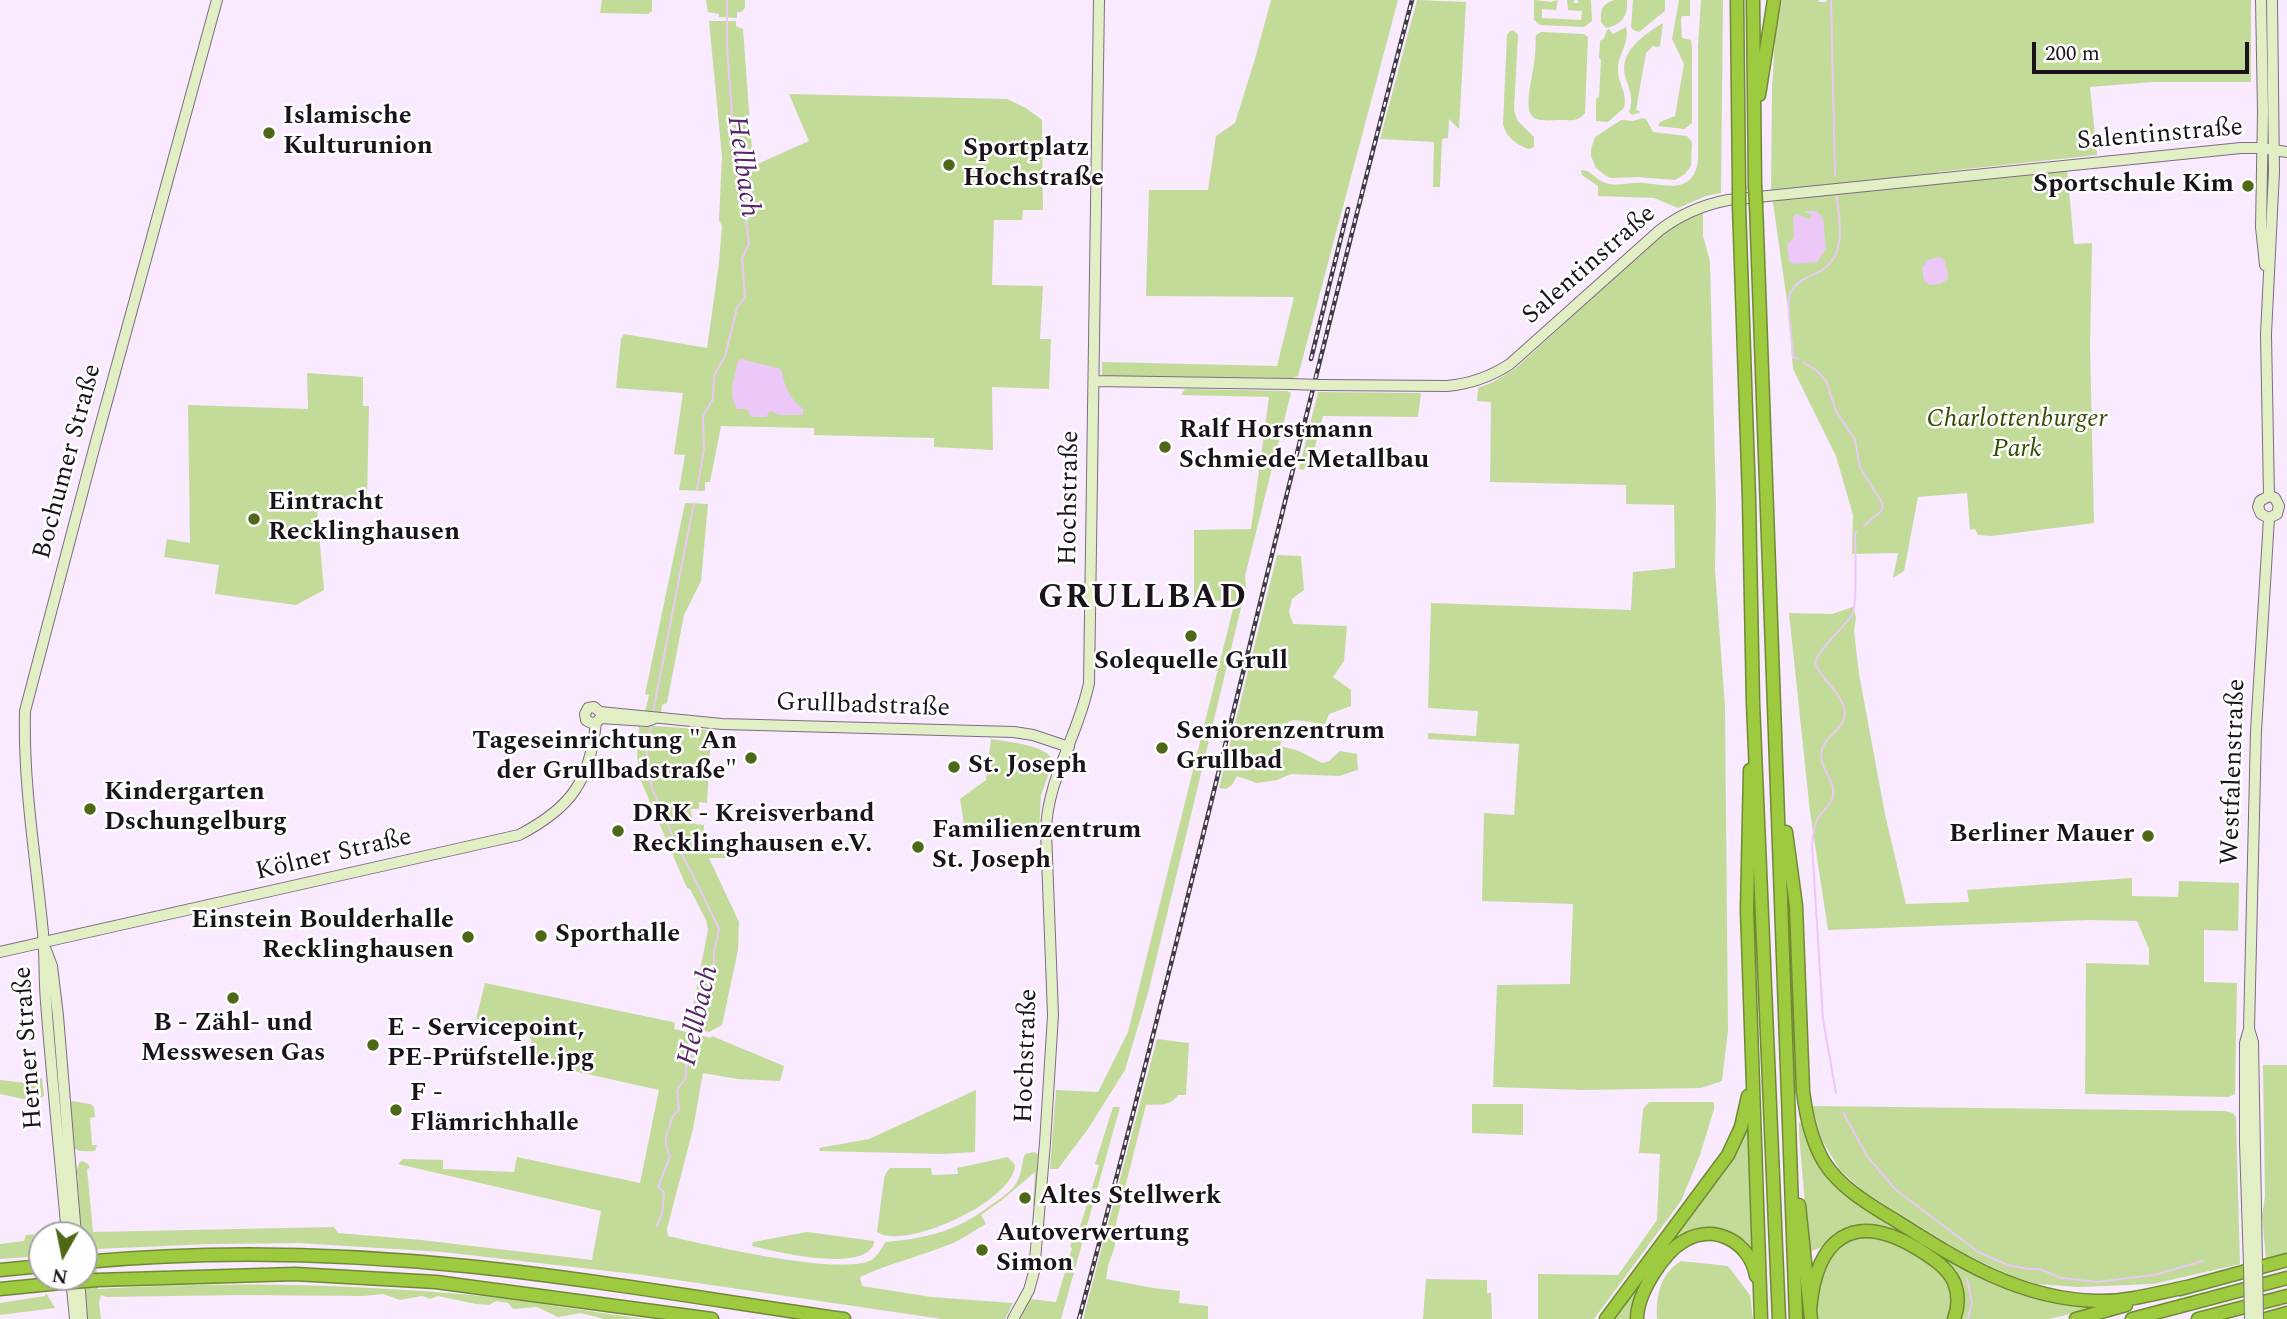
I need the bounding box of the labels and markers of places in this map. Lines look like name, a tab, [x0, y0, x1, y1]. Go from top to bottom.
place label: Islamische Kulturunion	[283, 102, 433, 164]
marker: Islamische Kulturunion	[261, 125, 277, 141]
place label: Sportplatz Hochstraße	[963, 134, 1104, 196]
marker: Sportplatz Hochstraße	[941, 157, 957, 173]
place label: Sportschule Kim	[2033, 170, 2234, 202]
marker: Sportschule Kim	[2240, 178, 2256, 194]
place label: Ralf Horstmann Schmiede-Metallbau	[1179, 416, 1429, 478]
marker: Ralf Horstmann Schmiede-Metallbau	[1157, 439, 1173, 455]
place label: Eintracht Recklinghausen	[268, 488, 460, 550]
marker: Eintracht Recklinghausen	[246, 511, 262, 527]
marker: Solequelle Grull	[1183, 628, 1199, 644]
place label: Solequelle Grull	[1094, 647, 1288, 679]
place label: Seniorenzentrum Grullbad	[1176, 717, 1385, 778]
place label: Tageseinrichtung "An der Grullbadstraße"	[472, 727, 737, 788]
marker: Seniorenzentrum Grullbad	[1154, 740, 1170, 756]
marker: Tageseinrichtung "An der Grullbadstraße"	[743, 750, 759, 766]
place label: St. Joseph	[968, 751, 1087, 783]
marker: St. Joseph	[946, 759, 962, 775]
place label: Kindergarten Dschungelburg	[104, 778, 287, 840]
place label: DRK - Kreisverband Recklinghausen e.V.	[632, 800, 875, 862]
marker: Kindergarten Dschungelburg	[82, 801, 98, 817]
place label: Familienzentrum St. Joseph	[932, 816, 1141, 878]
place label: Berliner Mauer	[1949, 820, 2134, 852]
marker: DRK - Kreisverband Recklinghausen e.V.	[610, 823, 626, 839]
marker: Berliner Mauer	[2140, 828, 2156, 844]
marker: Familienzentrum St. Joseph	[910, 839, 926, 855]
place label: Einstein Boulderhalle Recklinghausen	[191, 906, 454, 968]
place label: Sporthalle	[555, 920, 680, 952]
marker: Sporthalle	[533, 928, 549, 944]
marker: Einstein Boulderhalle Recklinghausen	[460, 929, 476, 945]
marker: B - Zähl- und Messwesen Gas	[225, 990, 241, 1006]
place label: B - Zähl- und Messwesen Gas	[141, 1009, 325, 1070]
place label: E - Servicepoint, PE-Prüfstelle.jpg	[387, 1014, 595, 1076]
marker: E - Servicepoint, PE-Prüfstelle.jpg	[365, 1037, 381, 1053]
place label: F - Flämrichhalle	[410, 1079, 579, 1140]
marker: F - Flämrichhalle	[388, 1102, 404, 1118]
place label: Altes Stellwerk	[1039, 1182, 1221, 1214]
marker: Altes Stellwerk	[1017, 1190, 1033, 1206]
place label: Autoverwertung Simon	[996, 1219, 1190, 1280]
marker: Autoverwertung Simon	[974, 1242, 990, 1258]

